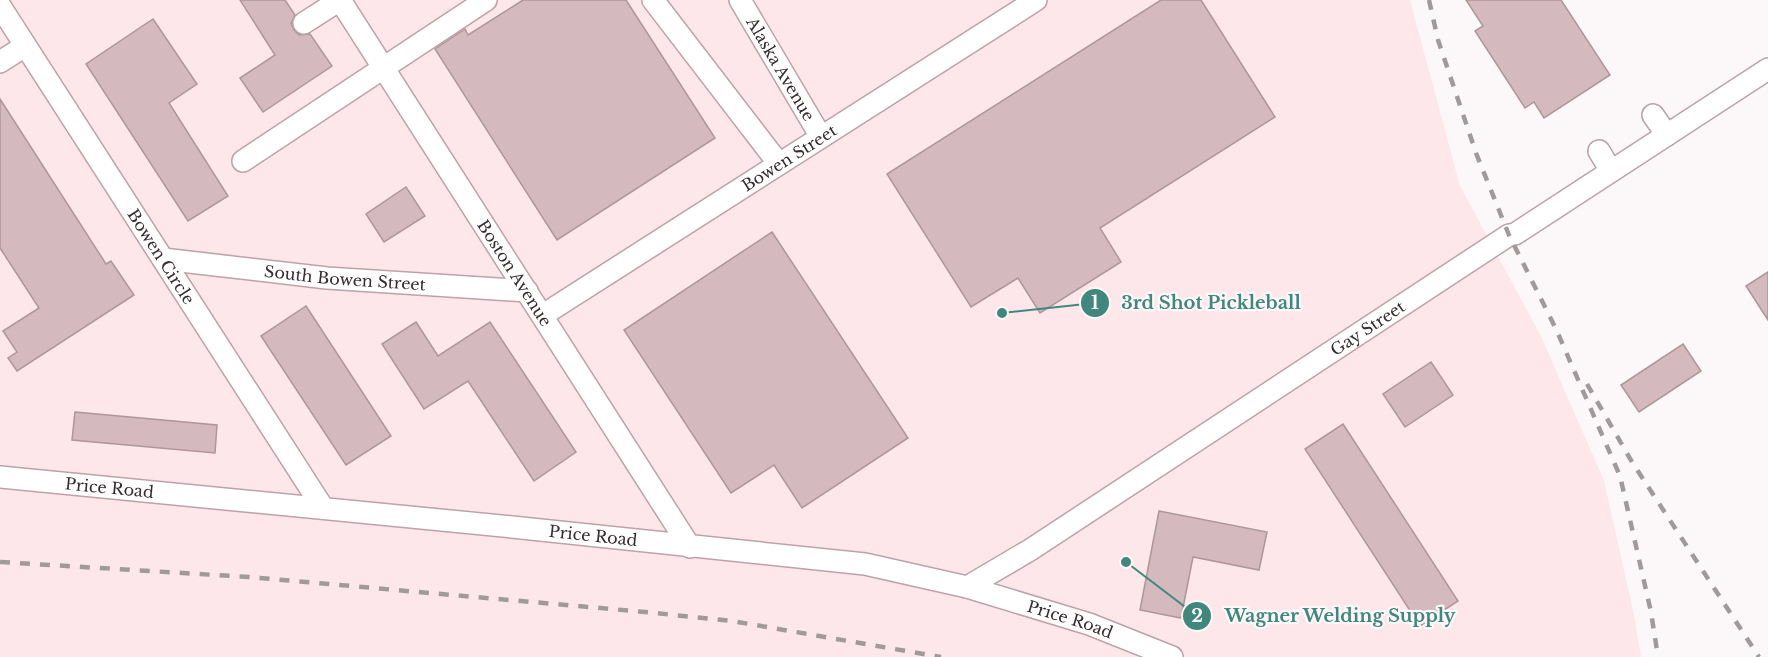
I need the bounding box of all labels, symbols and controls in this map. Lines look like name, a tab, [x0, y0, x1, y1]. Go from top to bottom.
street label: Alaska Avenue	[742, 12, 819, 124]
street label: Bowen Street	[738, 120, 840, 195]
street label: Bowen Circle	[123, 205, 199, 308]
street label: Boston Avenue	[473, 216, 556, 330]
street label: South Bowen Street	[263, 261, 426, 294]
callout: 3rd Shot Pickleball	[1080, 285, 1313, 321]
text: 1	[1091, 292, 1099, 314]
text: 3rd Shot Pickleball	[1121, 292, 1301, 314]
street label: Gay Street	[1327, 296, 1408, 360]
street label: Price Road	[64, 473, 155, 502]
street label: Price Road	[548, 521, 639, 550]
street label: Price Road	[1025, 596, 1116, 643]
callout: Wagner Welding Supply	[1182, 598, 1468, 634]
text: 2	[1191, 605, 1203, 627]
text: Wagner Welding Supply	[1224, 605, 1456, 627]

